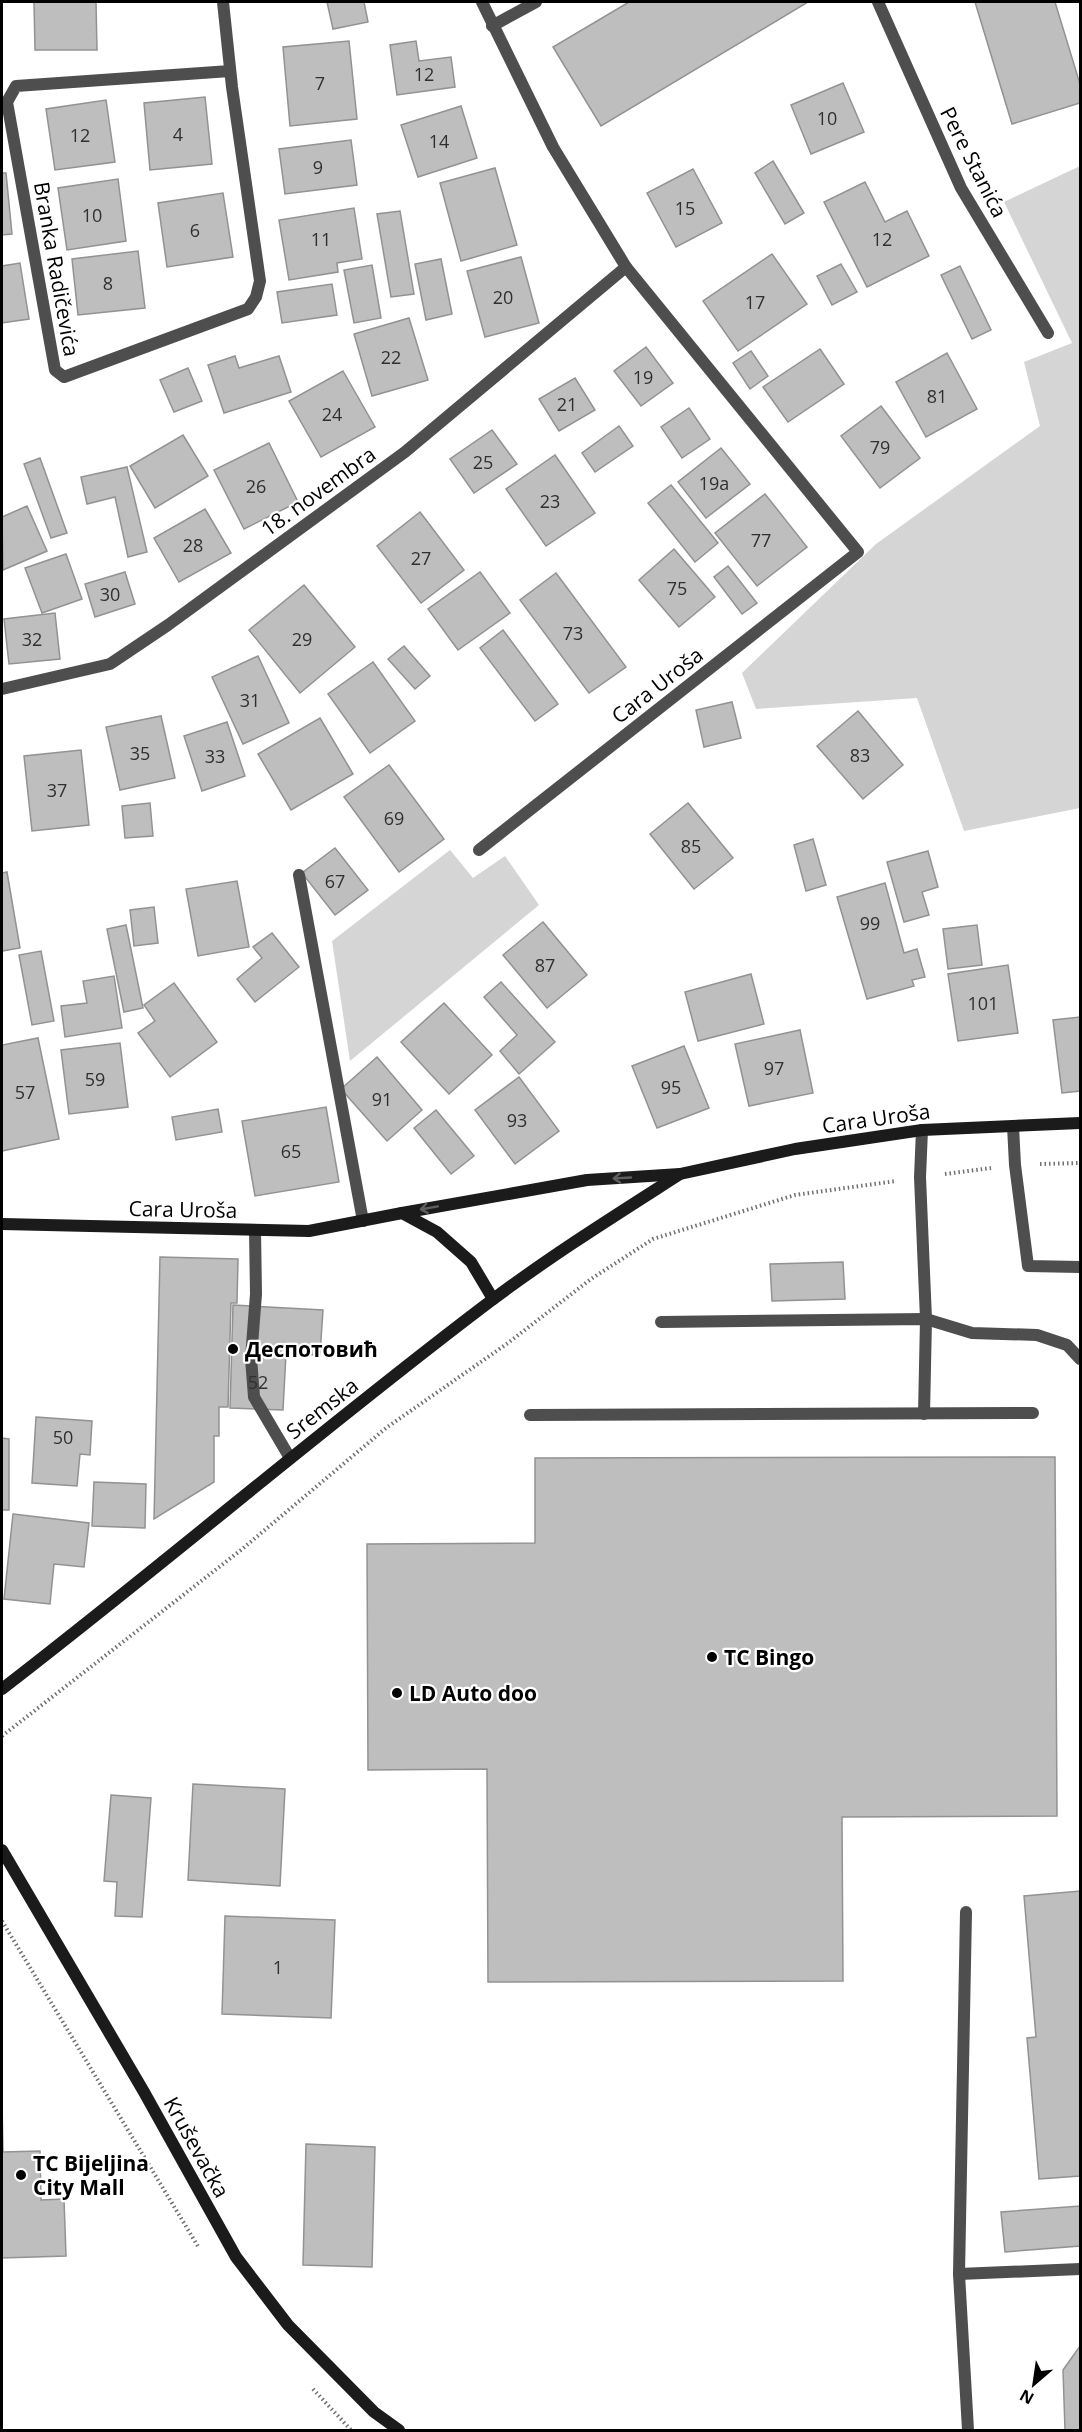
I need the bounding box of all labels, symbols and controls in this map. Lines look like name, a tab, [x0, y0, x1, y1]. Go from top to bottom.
house number: 12	[414, 62, 434, 86]
house number: 7	[315, 71, 325, 95]
street label: Pere Stanića	[934, 102, 1014, 222]
house number: 10	[817, 106, 837, 130]
house number: 4	[173, 122, 183, 146]
house number: 12	[70, 123, 90, 147]
house number: 14	[429, 129, 449, 153]
house number: 9	[313, 155, 323, 179]
street label: Branka Radičevića	[28, 179, 86, 359]
house number: 15	[675, 196, 695, 220]
house number: 10	[82, 203, 102, 227]
house number: 6	[190, 218, 200, 242]
house number: 11	[311, 227, 331, 251]
house number: 12	[872, 227, 892, 251]
house number: 8	[103, 271, 113, 295]
house number: 20	[493, 285, 513, 309]
house number: 17	[745, 290, 765, 314]
house number: 22	[381, 345, 401, 369]
house number: 19	[633, 365, 653, 389]
house number: 81	[927, 384, 947, 408]
house number: 21	[557, 392, 577, 416]
house number: 24	[322, 402, 342, 426]
house number: 79	[870, 435, 890, 459]
street label: 18. novembra	[255, 440, 381, 542]
house number: 25	[473, 450, 493, 474]
house number: 19a	[699, 471, 729, 495]
house number: 26	[246, 474, 266, 498]
house number: 23	[540, 489, 560, 513]
house number: 77	[751, 528, 771, 552]
house number: 28	[183, 533, 203, 557]
house number: 27	[411, 546, 431, 570]
house number: 75	[667, 576, 687, 600]
house number: 30	[100, 582, 120, 606]
house number: 73	[563, 621, 583, 645]
house number: 32	[22, 627, 42, 651]
house number: 29	[292, 627, 312, 651]
street label: Cara Uroša	[606, 640, 708, 730]
house number: 31	[240, 688, 260, 712]
house number: 35	[130, 741, 150, 765]
house number: 83	[850, 743, 870, 767]
house number: 33	[205, 744, 225, 768]
house number: 37	[47, 778, 67, 802]
house number: 69	[384, 806, 404, 830]
house number: 85	[681, 834, 701, 858]
house number: 67	[325, 869, 345, 893]
house number: 99	[860, 911, 880, 935]
house number: 87	[535, 953, 555, 977]
house number: 101	[968, 991, 998, 1015]
house number: 97	[764, 1056, 784, 1080]
house number: 59	[85, 1067, 105, 1091]
house number: 95	[661, 1075, 681, 1099]
house number: 57	[15, 1080, 35, 1104]
house number: 91	[372, 1087, 392, 1111]
street label: Cara Uroša	[820, 1097, 932, 1139]
house number: 93	[507, 1108, 527, 1132]
house number: 65	[281, 1139, 301, 1163]
one-way arrow	[612, 1172, 632, 1183]
street label: Cara Uroša	[128, 1194, 238, 1224]
one-way arrow	[420, 1203, 440, 1214]
place label: Деспотовић	[245, 1335, 378, 1363]
marker: Деспотовић	[226, 1342, 240, 1356]
house number: 52	[248, 1370, 268, 1394]
street label: Sremska	[280, 1371, 364, 1445]
house number: 50	[53, 1425, 73, 1449]
place label: TC Bingo	[724, 1643, 814, 1671]
marker: TC Bingo	[705, 1650, 719, 1664]
place label: LD Auto doo	[409, 1679, 537, 1707]
marker: LD Auto doo	[390, 1686, 404, 1700]
house number: 1	[273, 1955, 283, 1979]
street label: Kruševačka	[158, 2092, 236, 2202]
place label: TC Bijeljina City Mall	[33, 2149, 149, 2201]
marker: TC Bijeljina City Mall	[14, 2168, 28, 2182]
north arrow	[1004, 2354, 1064, 2414]
text: N	[1016, 2384, 1038, 2410]

